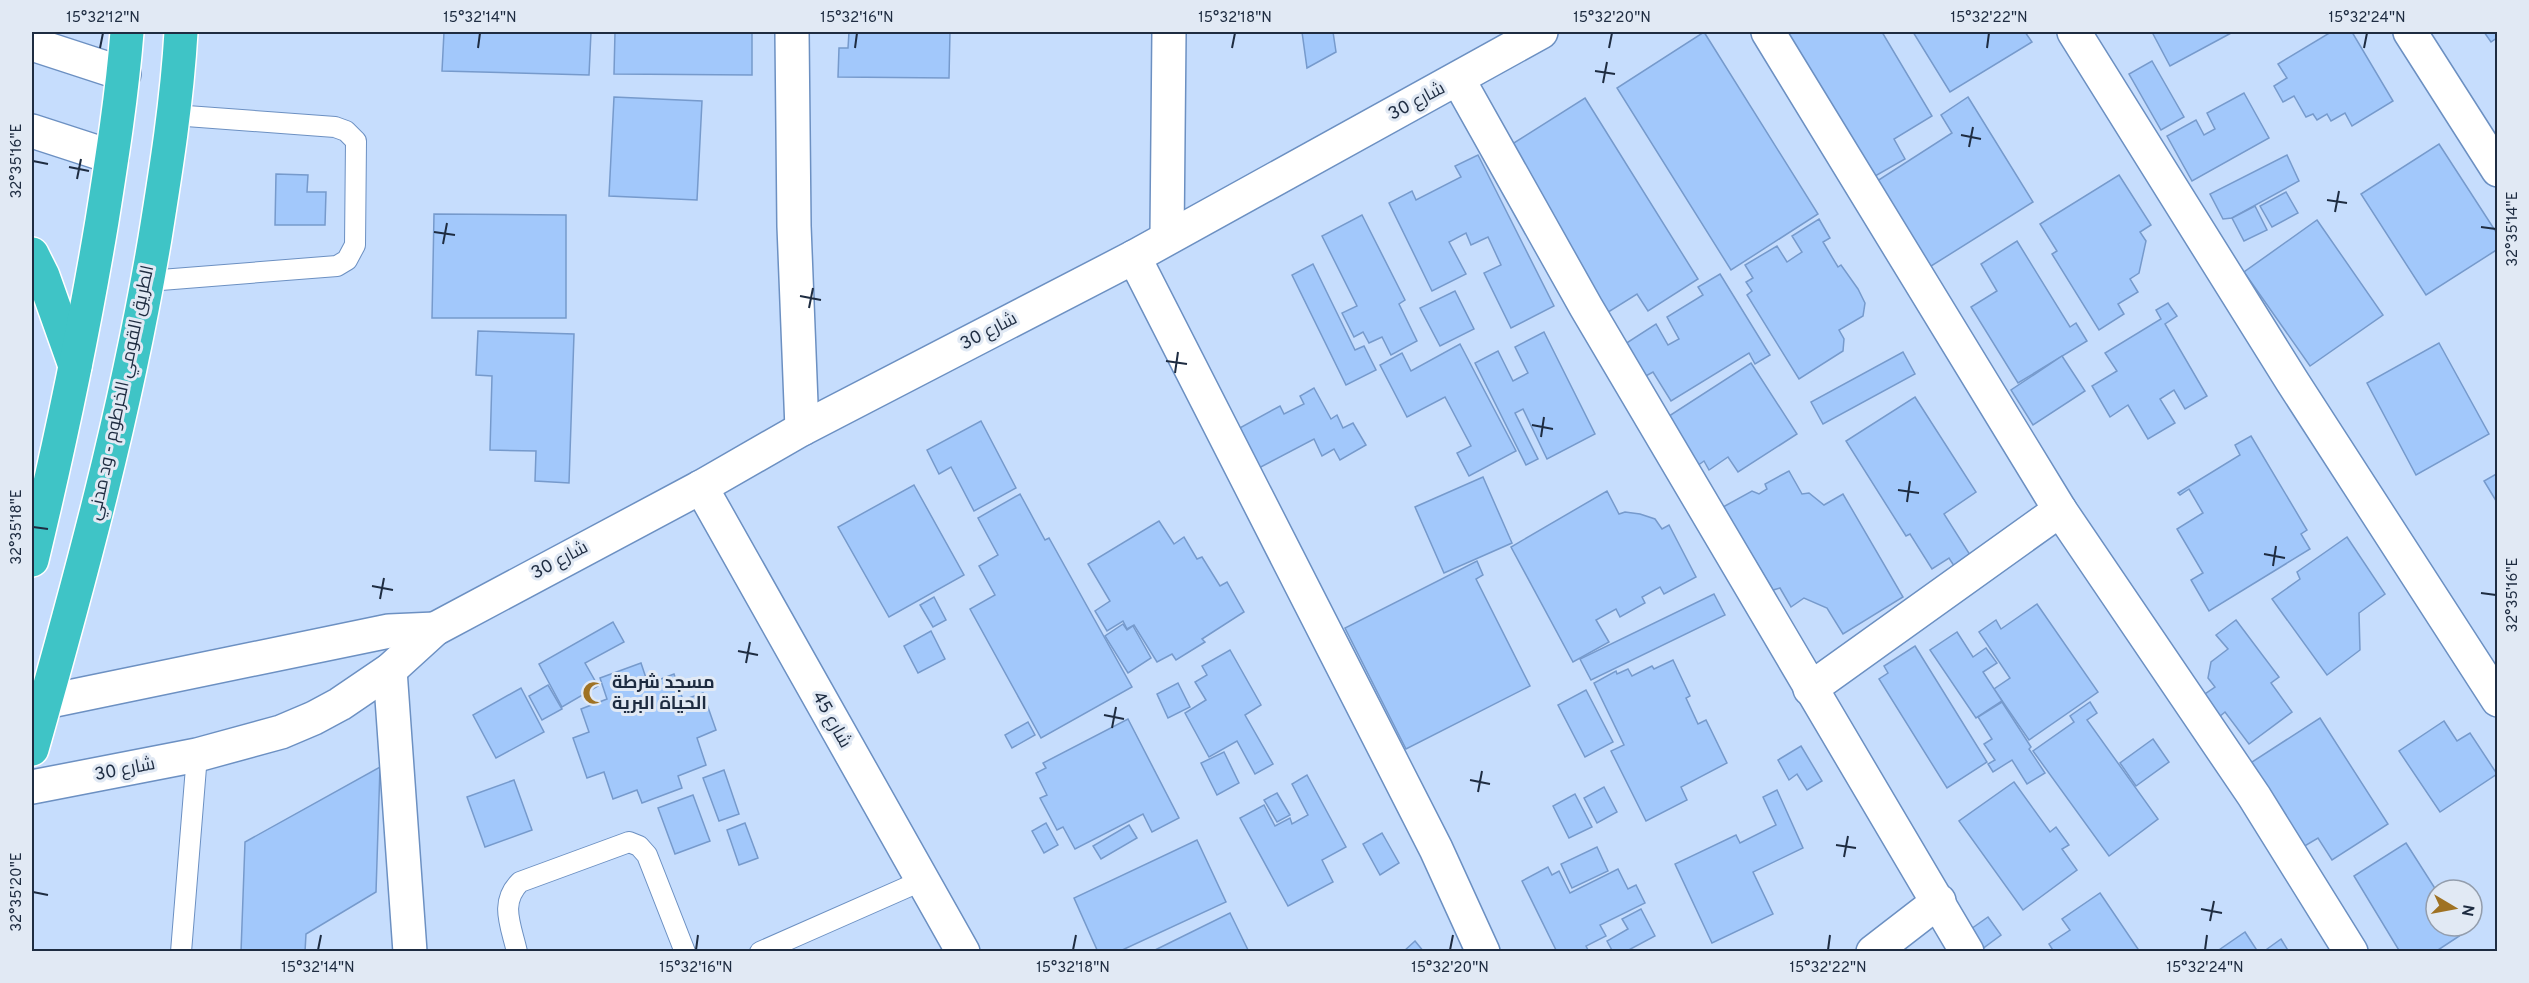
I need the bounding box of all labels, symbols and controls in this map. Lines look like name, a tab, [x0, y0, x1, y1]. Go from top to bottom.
text: 15°32'12"N	[66, 9, 140, 28]
text: 15°32'14"N	[443, 9, 517, 28]
text: 15°32'16"N	[820, 9, 894, 28]
text: 15°32'18"N	[1198, 9, 1272, 28]
text: 15°32'20"N	[1573, 9, 1651, 28]
text: 15°32'22"N	[1950, 9, 2028, 28]
text: 15°32'24"N	[2328, 9, 2406, 28]
street label: شارع 30	[1385, 77, 1449, 127]
text: 32°35'16"E	[8, 123, 27, 199]
text: 32°35'14"E	[2504, 191, 2523, 267]
street label: الطريق القومي الخرطوم - ود مدني	[84, 263, 161, 523]
street label: شارع 30	[956, 308, 1022, 356]
text: 32°35'18"E	[8, 489, 27, 565]
street label: شارع 30	[528, 536, 592, 586]
text: 32°35'16"E	[2504, 557, 2523, 633]
place label: مسجد شرطة الحياة البرية	[612, 672, 715, 716]
mosque icon: مسجد شرطة الحياة البرية	[581, 680, 607, 706]
street label: شارع 45	[806, 688, 856, 752]
street label: شارع 30	[93, 753, 157, 787]
text: 32°35'20"E	[8, 852, 27, 932]
north arrow	[2424, 878, 2484, 938]
text: N	[2456, 903, 2478, 918]
text: 15°32'14"N	[281, 959, 355, 978]
text: 15°32'16"N	[659, 959, 733, 978]
text: 15°32'18"N	[1036, 959, 1110, 978]
text: 15°32'20"N	[1411, 959, 1489, 978]
text: 15°32'22"N	[1789, 959, 1867, 978]
text: 15°32'24"N	[2166, 959, 2244, 978]

